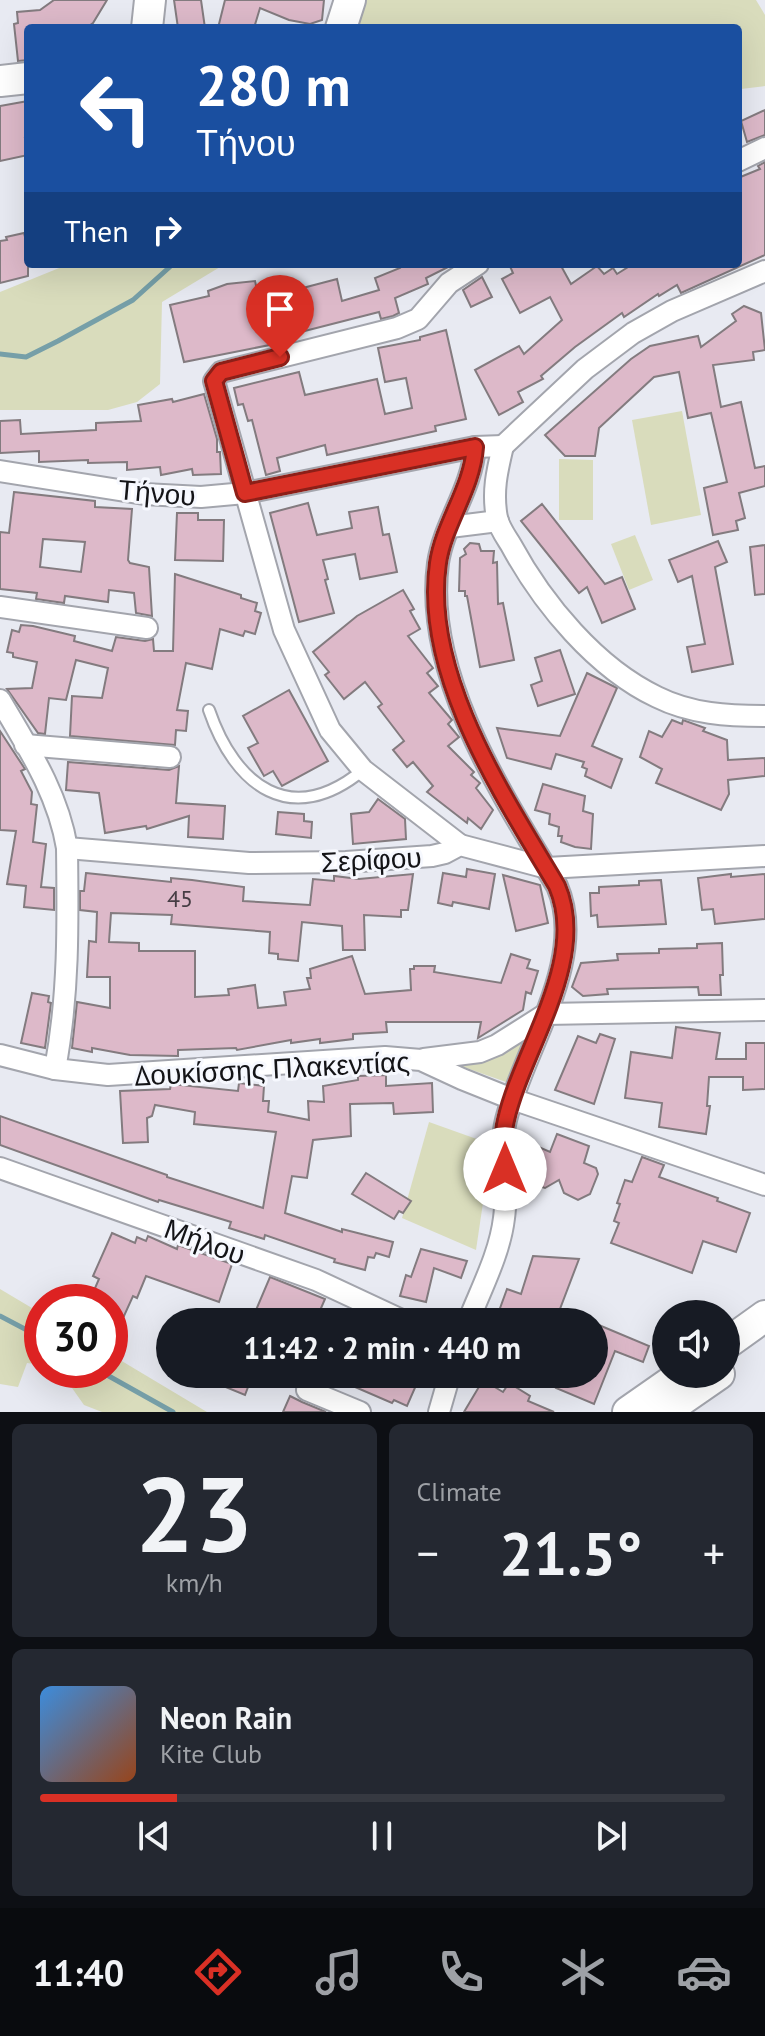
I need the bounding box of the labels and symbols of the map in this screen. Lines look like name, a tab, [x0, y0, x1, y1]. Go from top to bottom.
pin	[246, 275, 314, 357]
street label: Τήνου	[117, 470, 197, 514]
street label: Σερίφου	[320, 838, 422, 880]
house number: 45	[167, 883, 193, 914]
street label: Δουκίσσης Πλακεντίας	[133, 1042, 411, 1094]
position arrow	[463, 1127, 547, 1211]
street label: Μήλου	[160, 1209, 250, 1273]
speed limit sign: 30	[24, 1284, 128, 1388]

